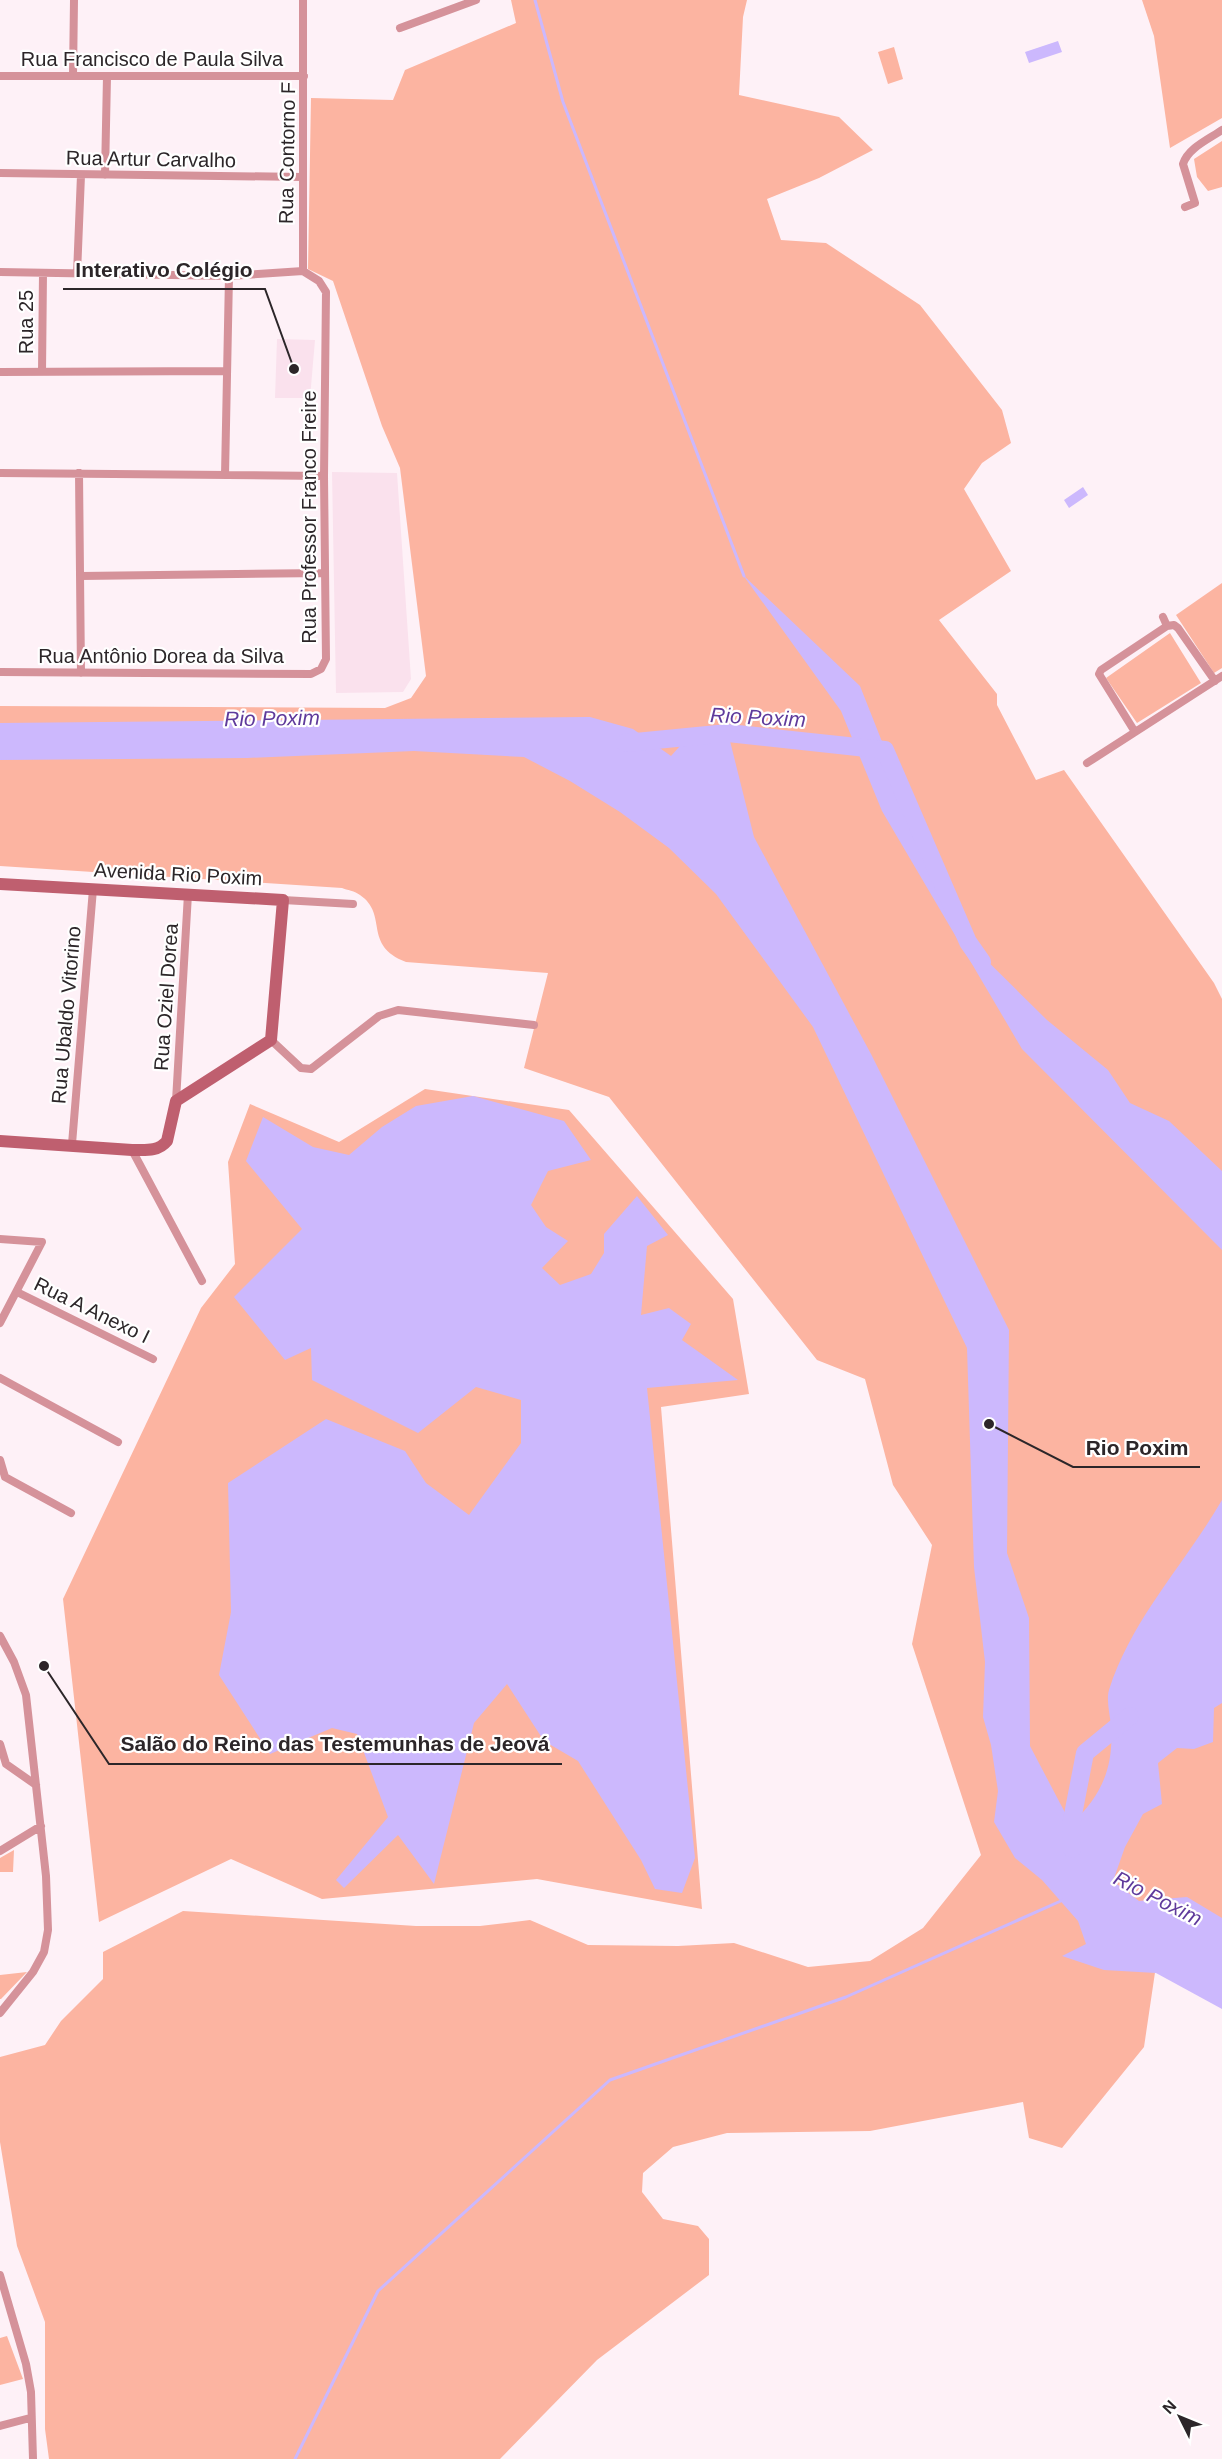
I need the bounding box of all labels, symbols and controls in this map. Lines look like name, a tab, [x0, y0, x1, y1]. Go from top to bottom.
street label: Rua Francisco de Paula Silva	[21, 48, 284, 70]
street label: Rua Contorno F	[275, 82, 299, 224]
street label: Rua Artur Carvalho	[66, 147, 236, 171]
callout: Interativo Colégio	[63, 250, 265, 289]
text: Interativo Colégio	[75, 258, 253, 281]
street label: Rua 25	[15, 290, 37, 354]
street label: Rua Professor Franco Freire	[298, 390, 320, 644]
street label: Rua Antônio Dorea da Silva	[38, 645, 285, 667]
water label: Rio Poxim	[710, 703, 806, 731]
water label: Rio Poxim	[224, 706, 320, 730]
street label: Avenida Rio Poxim	[93, 859, 263, 889]
street label: Rua Oziel Dorea	[150, 922, 182, 1072]
street label: Rua Ubaldo Vitorino	[47, 925, 85, 1105]
street label: Rua A Anexo I	[31, 1273, 153, 1347]
callout: Rio Poxim	[1073, 1428, 1200, 1467]
text: Rio Poxim	[1086, 1436, 1188, 1459]
callout: Salão do Reino das Testemunhas de Jeová	[109, 1725, 562, 1764]
text: Salão do Reino das Testemunhas de Jeová	[120, 1732, 550, 1755]
water label: Rio Poxim	[1110, 1866, 1206, 1930]
north arrow	[1150, 2387, 1210, 2447]
text: N	[1159, 2397, 1180, 2417]

